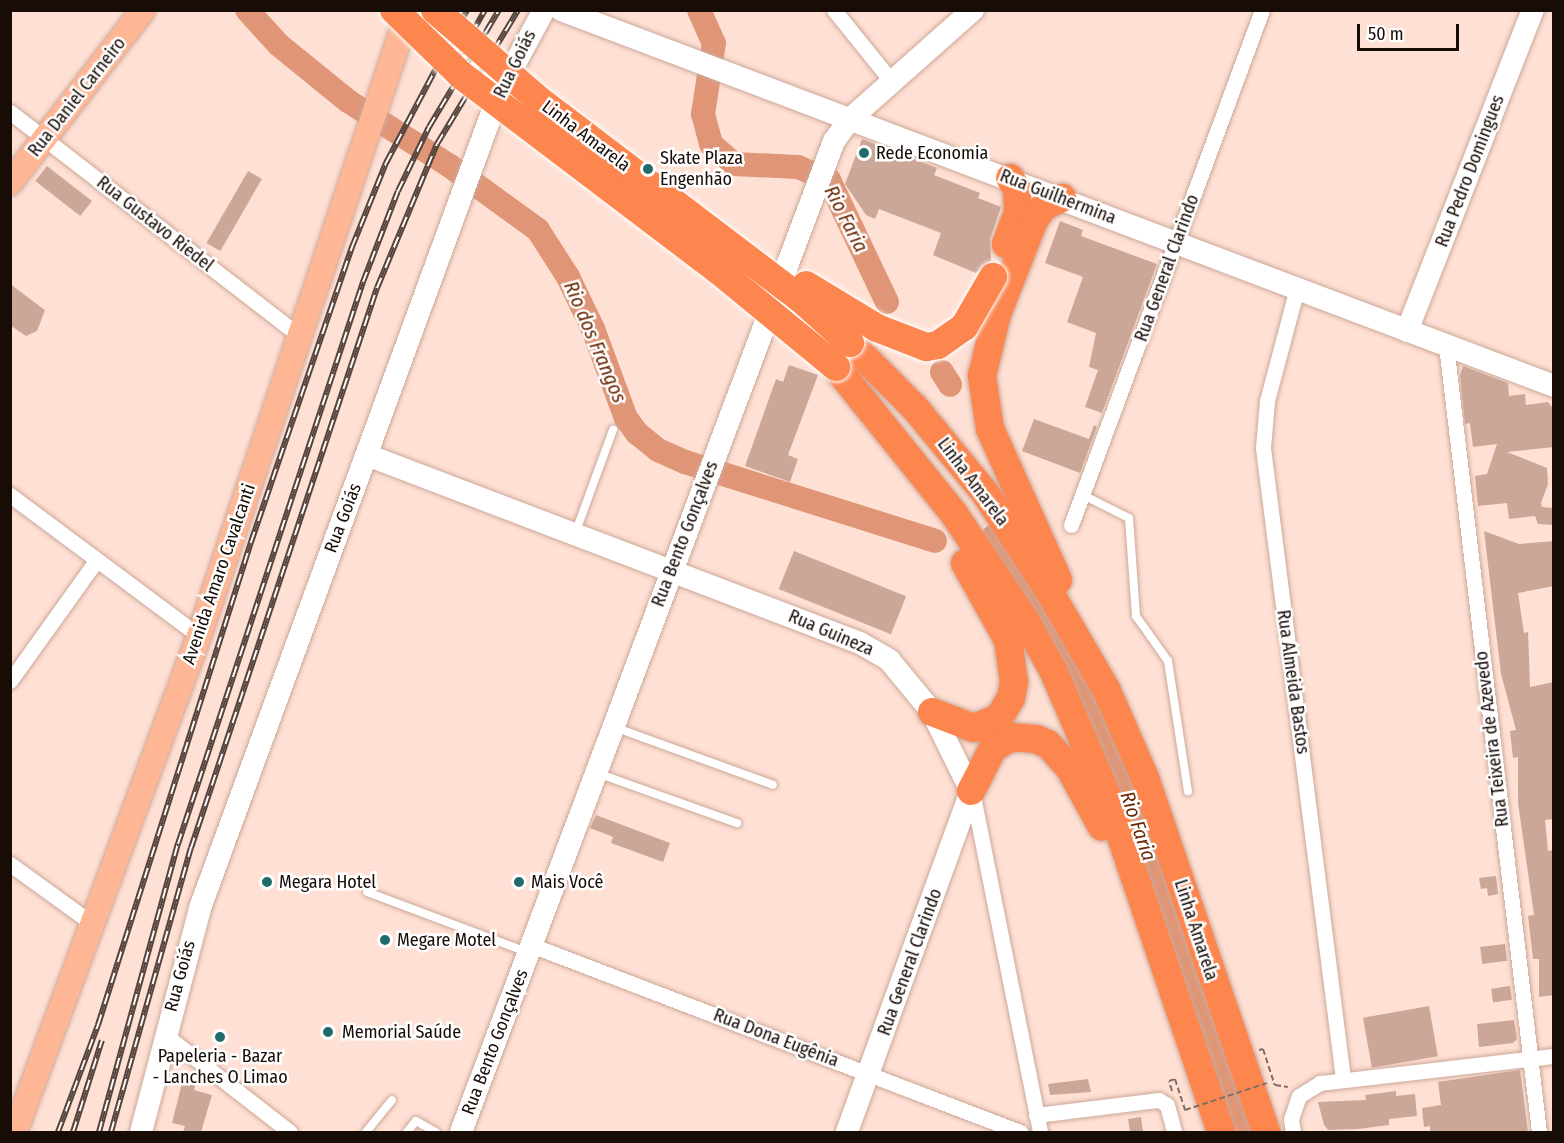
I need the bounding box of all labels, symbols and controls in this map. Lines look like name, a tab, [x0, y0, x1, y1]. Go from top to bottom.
scale bar	[1360, 12, 1462, 50]
text: 50 m	[1368, 23, 1404, 45]
street label: Rua Goiás	[489, 26, 541, 102]
street label: Rua Daniel Carneiro	[24, 33, 130, 161]
street label: Rua Pedro Domingues	[1431, 92, 1509, 250]
street label: Linha Amarela	[538, 96, 634, 176]
place label: Rede Economia	[876, 142, 988, 164]
marker: Rede Economia	[857, 146, 871, 160]
place label: Skate Plaza Engenhão	[660, 148, 743, 190]
marker: Skate Plaza Engenhão	[641, 162, 655, 176]
street label: Rua Guilhermina	[997, 165, 1119, 229]
street label: Rua Gustavo Riedel	[92, 172, 218, 276]
water label: Rio Faria	[819, 182, 873, 256]
street label: Rua General Clarindo	[1130, 191, 1204, 345]
water label: Rio dos Frangos	[559, 278, 631, 406]
street label: Linha Amarela	[933, 434, 1013, 530]
street label: Rua Bento Gonçalves	[647, 458, 723, 610]
street label: Rua Goiás	[320, 480, 366, 556]
street label: Avenida Amaro Cavalcanti	[178, 481, 260, 667]
street label: Rua Guineza	[785, 605, 877, 661]
street label: Rua Almeida Bastos	[1272, 608, 1314, 756]
street label: Rua Teixeira de Azevedo	[1470, 650, 1514, 828]
water label: Rio Faria	[1115, 788, 1161, 864]
place label: Megara Hotel	[279, 871, 376, 893]
place label: Mais Você	[531, 871, 604, 893]
marker: Megara Hotel	[260, 875, 274, 889]
marker: Mais Você	[512, 875, 526, 889]
street label: Linha Amarela	[1170, 877, 1222, 983]
street label: Rua General Clarindo	[873, 885, 947, 1039]
place label: Megare Motel	[397, 929, 496, 951]
marker: Megare Motel	[378, 933, 392, 947]
street label: Rua Goiás	[160, 938, 200, 1014]
street label: Rua Bento Gonçalves	[457, 966, 533, 1118]
street label: Rua Dona Eugênia	[710, 1004, 842, 1072]
place label: Memorial Saúde	[342, 1021, 461, 1043]
marker: Memorial Saúde	[319, 1023, 337, 1041]
marker: Papeleria - Bazar - Lanches O Limao	[213, 1030, 227, 1044]
place label: Papeleria - Bazar - Lanches O Limao	[152, 1046, 288, 1088]

